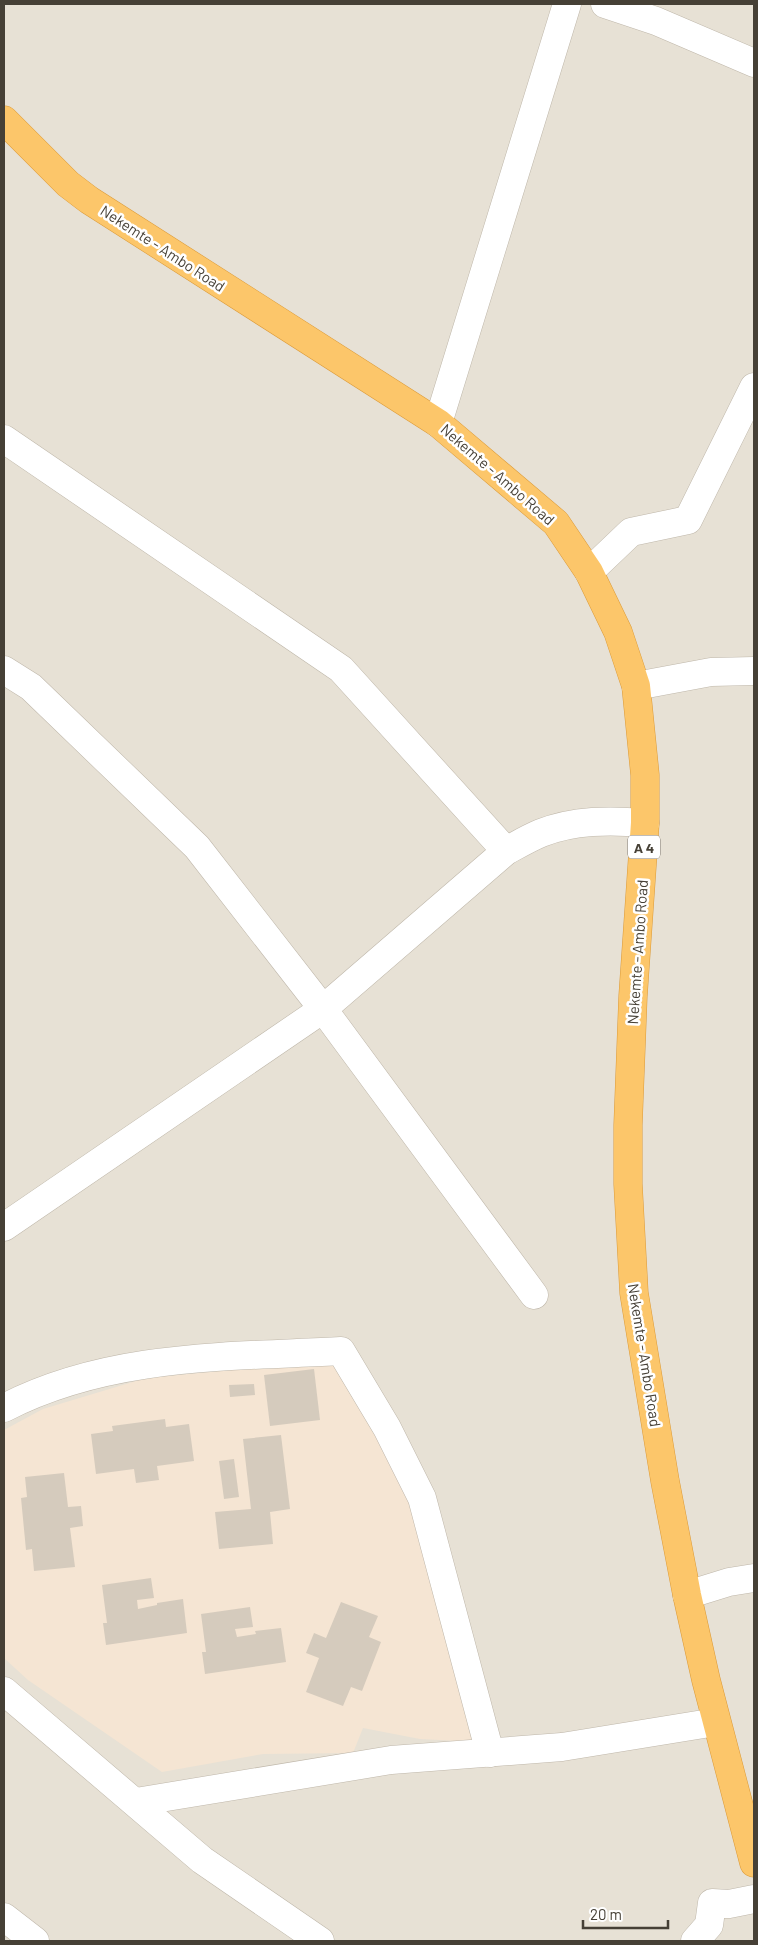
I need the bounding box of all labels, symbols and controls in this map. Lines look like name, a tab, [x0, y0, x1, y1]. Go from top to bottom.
street label: Nekemte - Ambo Road	[97, 201, 229, 295]
street label: Nekemte - Ambo Road	[437, 420, 559, 528]
road number: A 4	[628, 836, 660, 859]
street label: Nekemte - Ambo Road	[623, 879, 651, 1025]
street label: Nekemte - Ambo Road	[625, 1282, 665, 1428]
scale bar	[583, 1898, 668, 1930]
text: 20 m	[590, 1905, 622, 1923]

